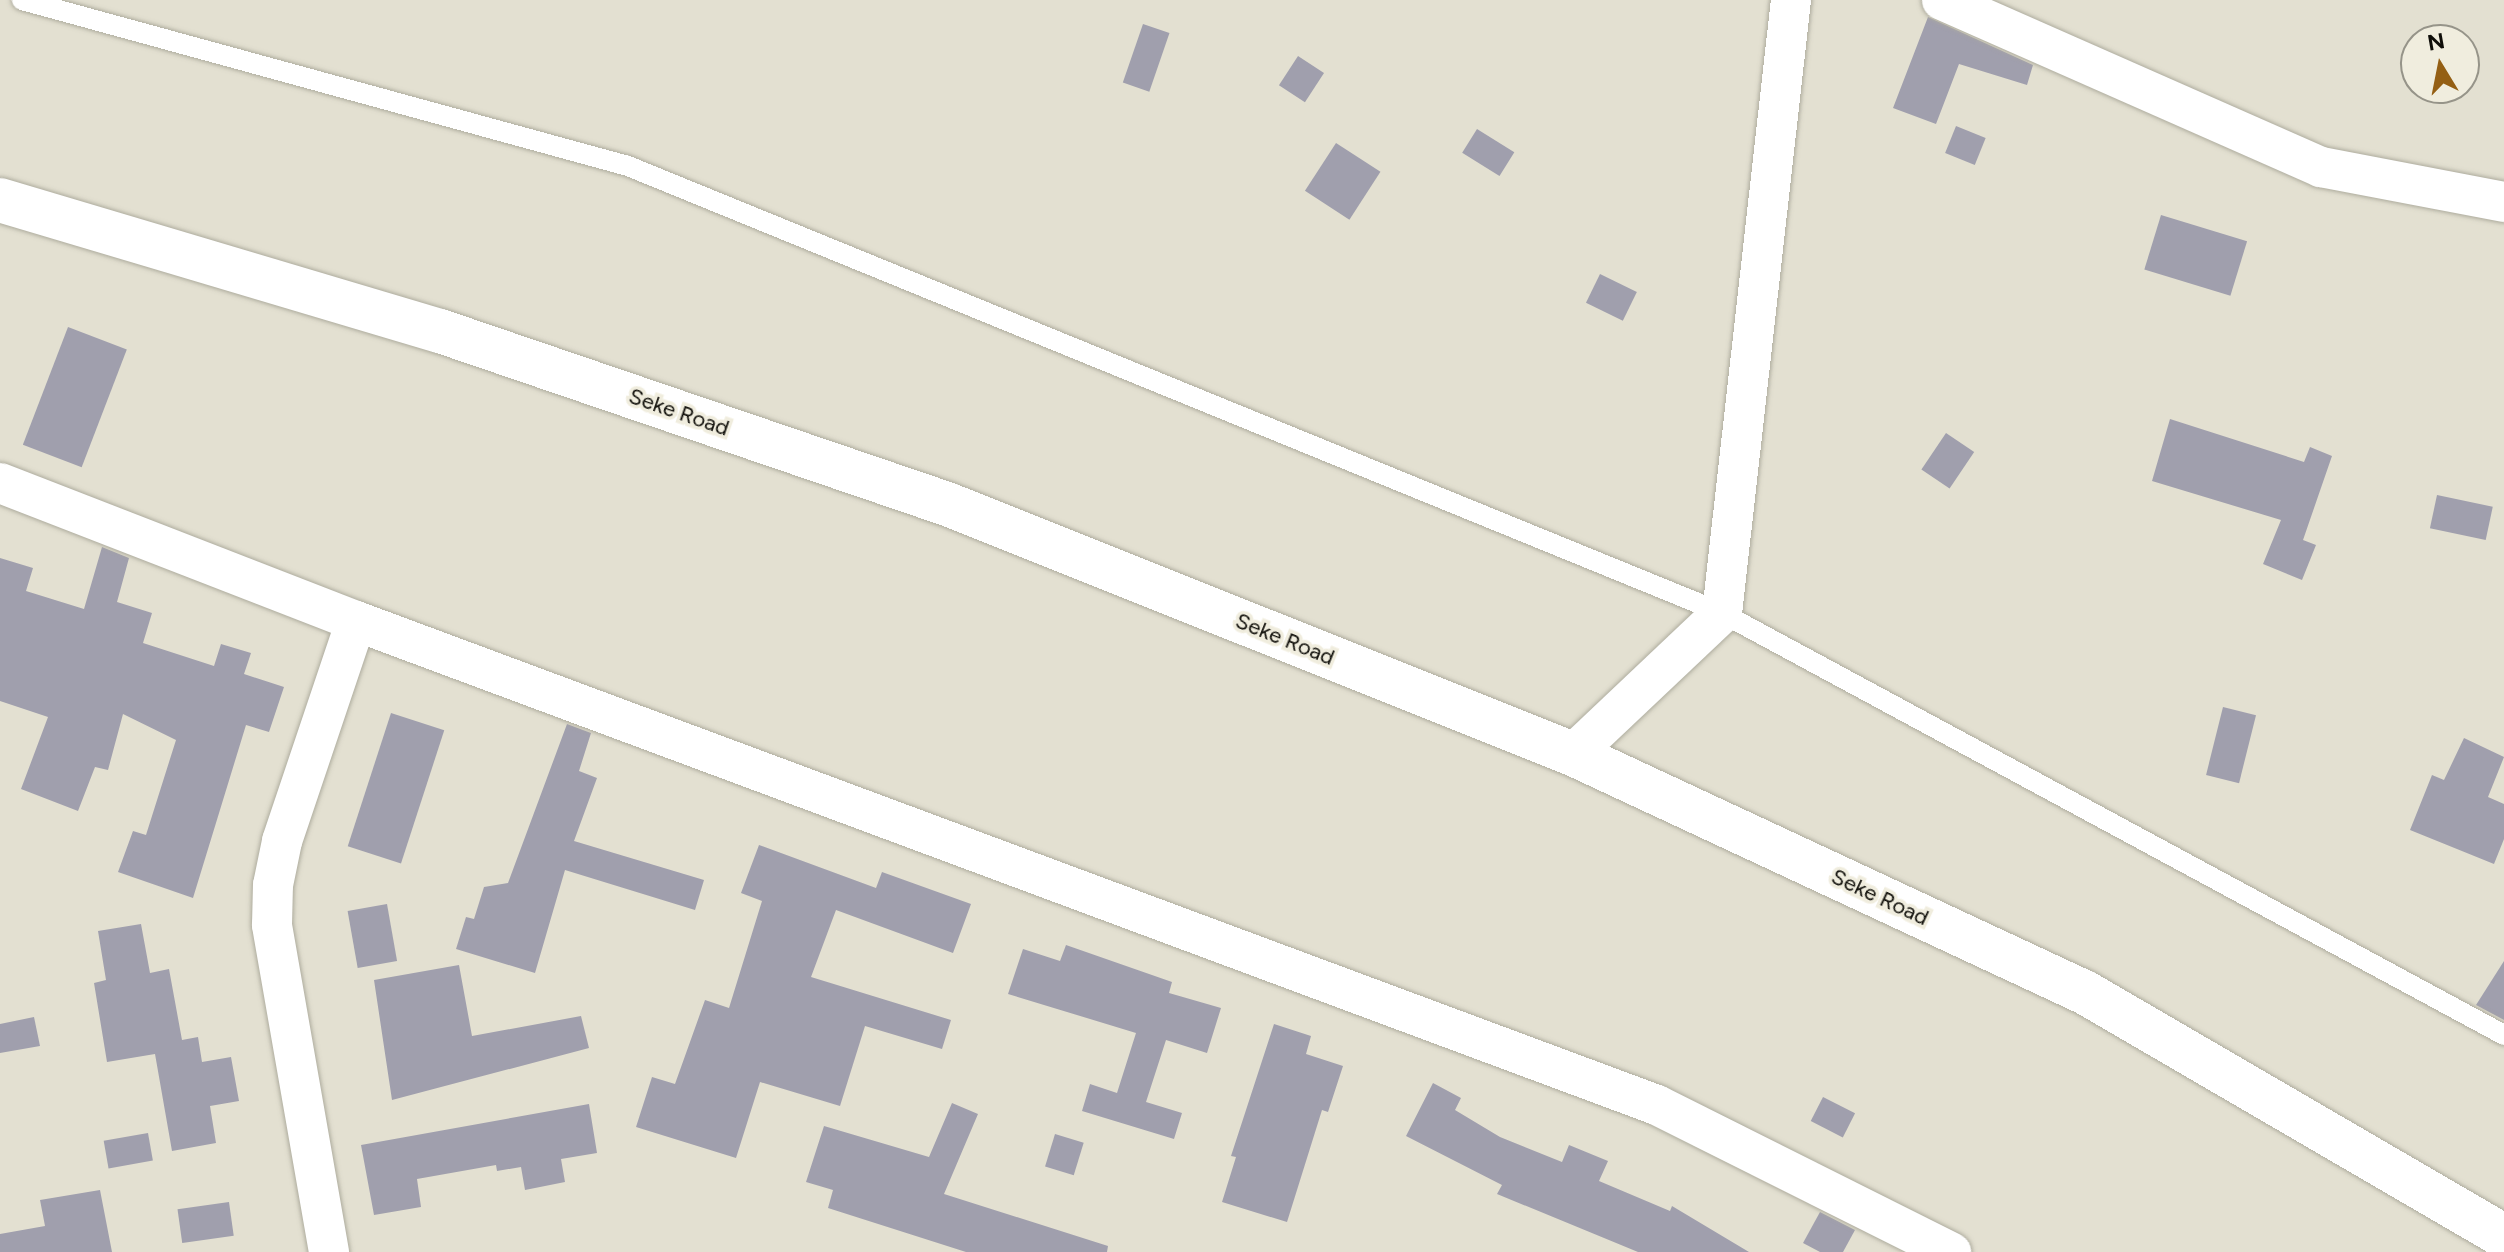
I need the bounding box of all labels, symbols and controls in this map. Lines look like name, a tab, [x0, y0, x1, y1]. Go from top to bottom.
north arrow	[2400, 24, 2480, 104]
text: N	[2425, 27, 2447, 57]
street label: Seke Road	[626, 383, 732, 441]
street label: Seke Road	[1232, 607, 1338, 671]
street label: Seke Road	[1827, 863, 1933, 931]

